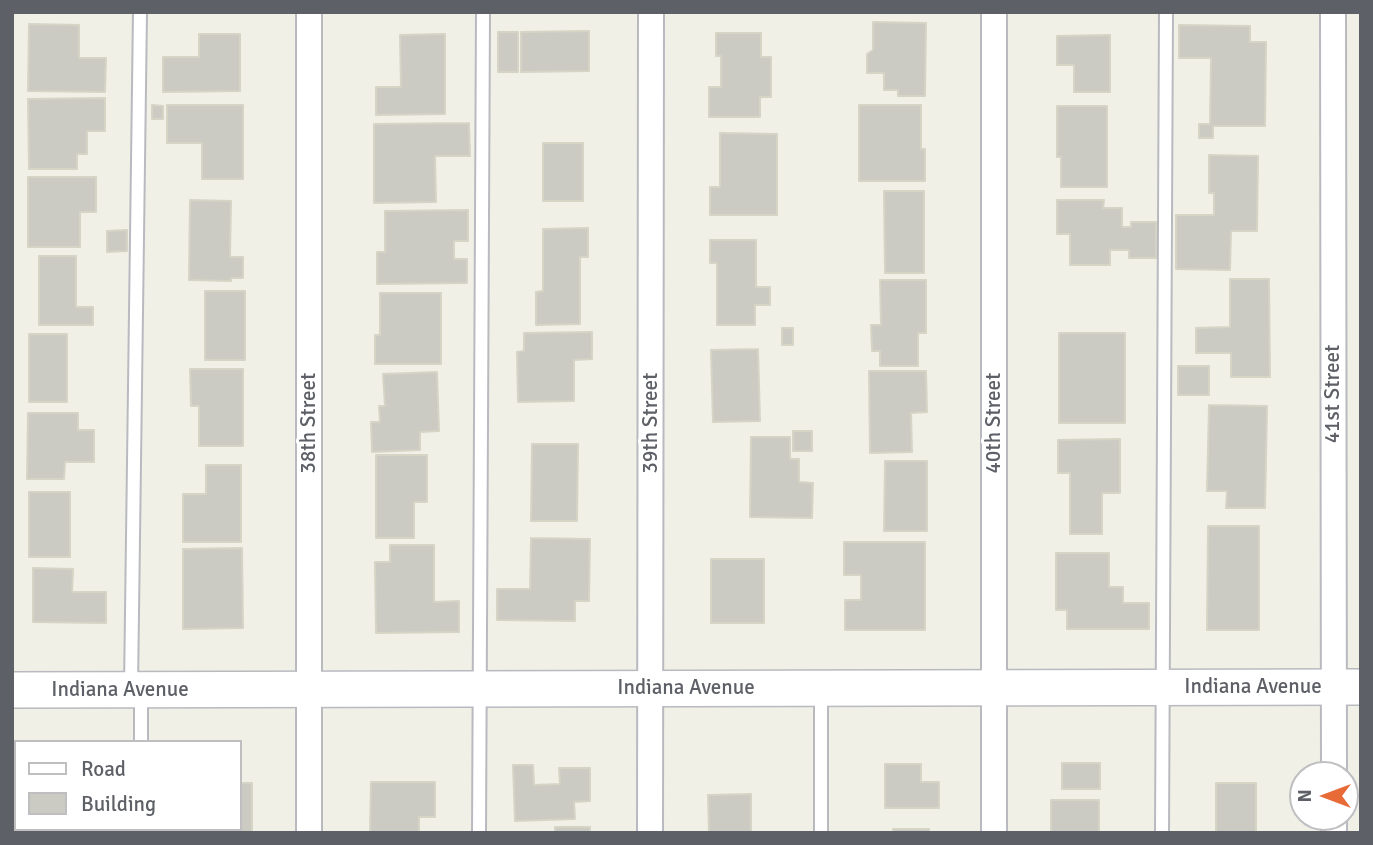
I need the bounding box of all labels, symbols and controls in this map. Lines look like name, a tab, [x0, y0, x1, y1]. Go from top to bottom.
street label: 41st Street	[1320, 345, 1346, 443]
street label: 38th Street	[296, 373, 322, 473]
street label: 39th Street	[638, 373, 664, 473]
street label: 40th Street	[981, 373, 1007, 473]
street label: Indiana Avenue	[1184, 674, 1322, 700]
street label: Indiana Avenue	[617, 675, 755, 701]
street label: Indiana Avenue	[51, 677, 189, 703]
legend	[14, 740, 242, 831]
text: Road	[81, 756, 126, 782]
north arrow	[1289, 761, 1359, 831]
text: N	[1293, 789, 1317, 803]
text: Building	[81, 791, 156, 817]

